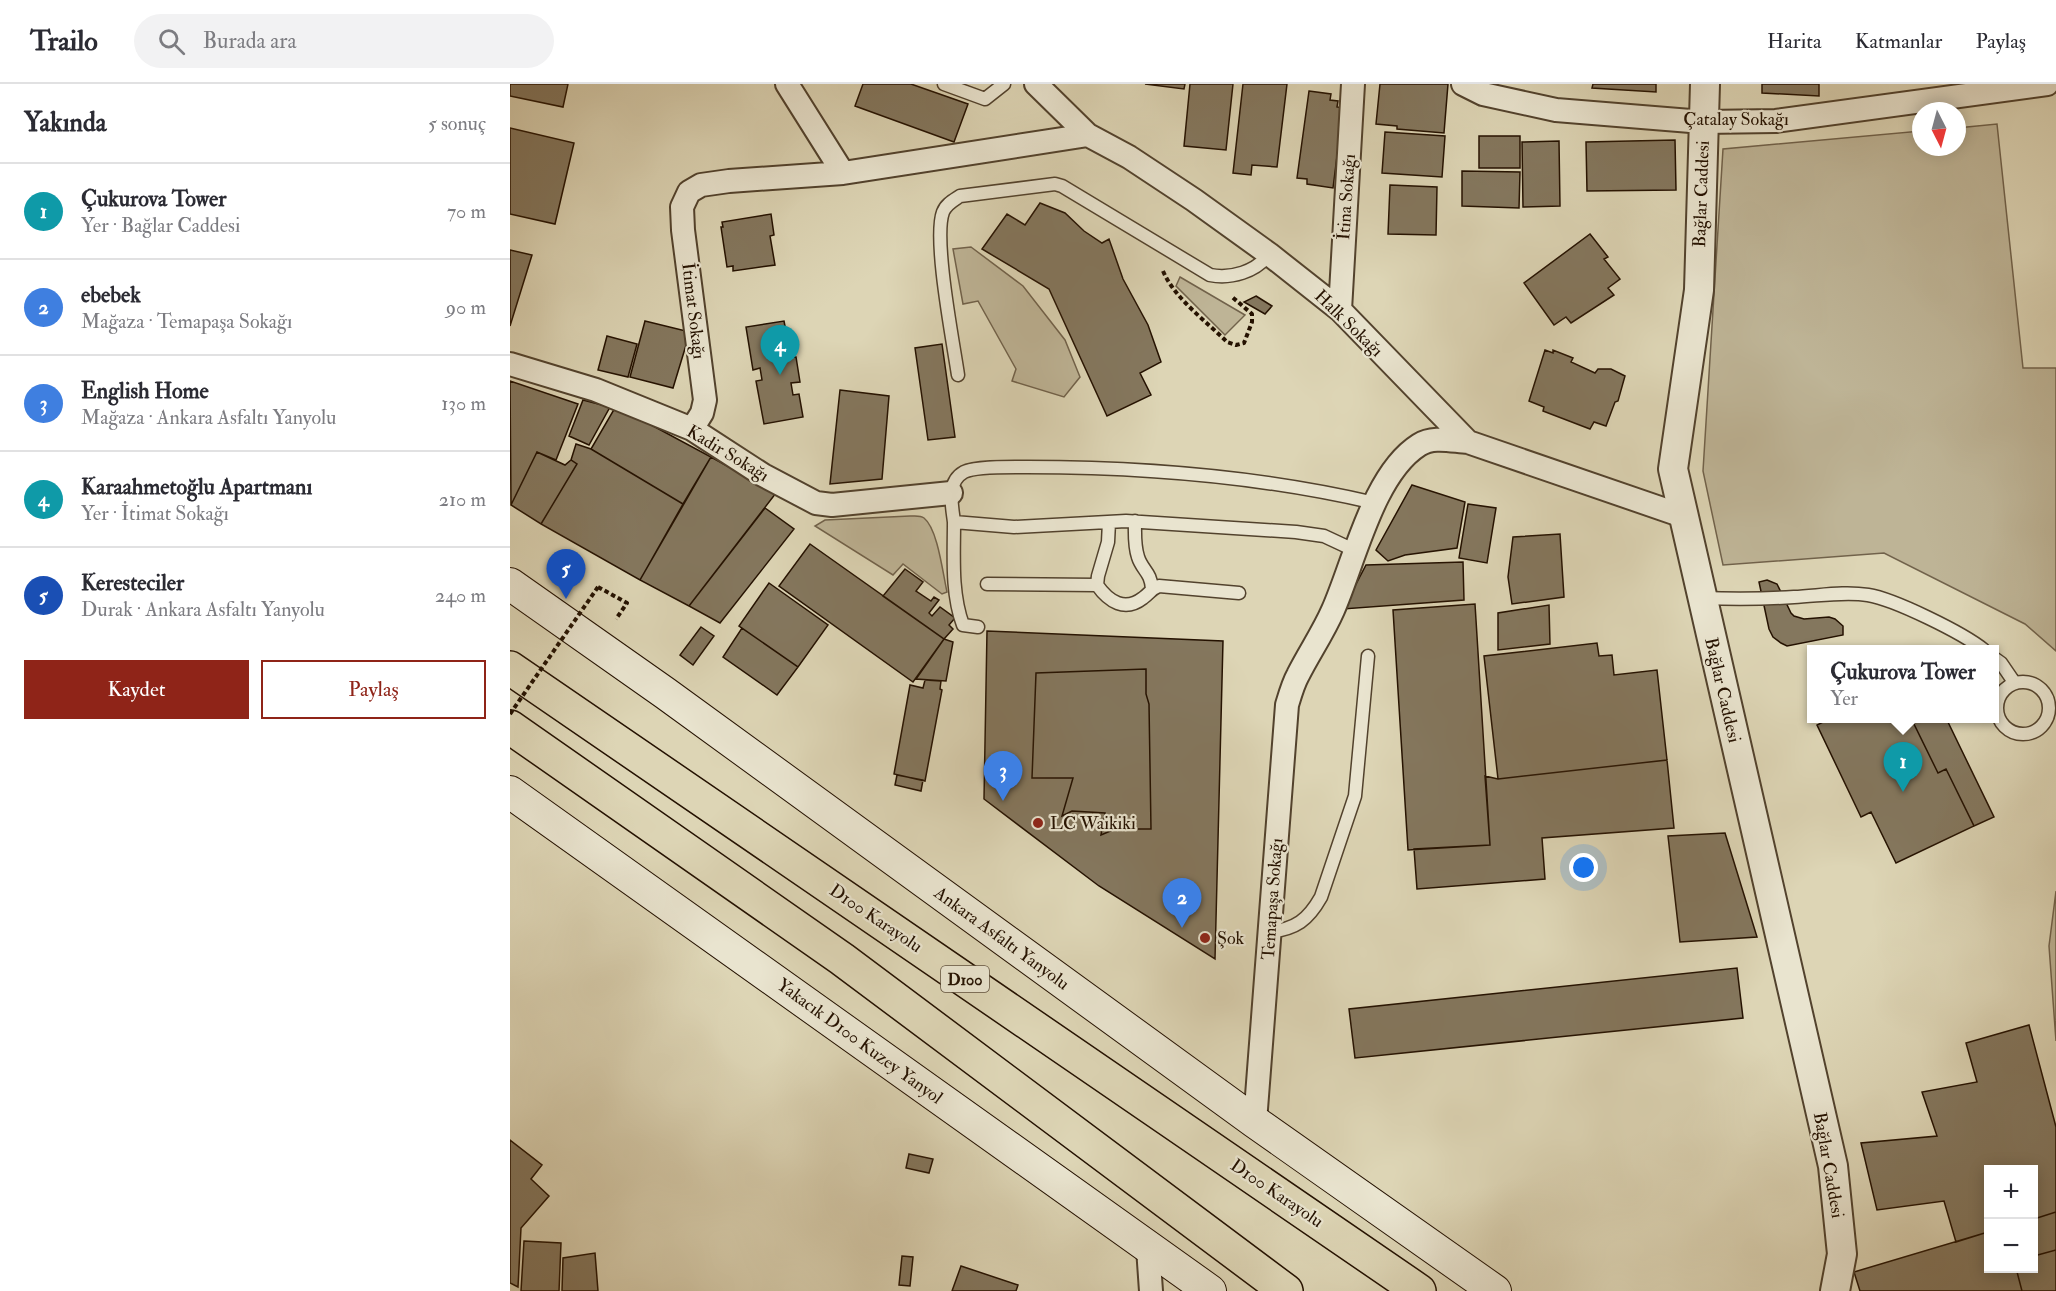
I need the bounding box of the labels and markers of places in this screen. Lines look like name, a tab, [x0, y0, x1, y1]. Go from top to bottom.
pin: 4	[760, 326, 800, 375]
pin: 5	[546, 550, 586, 599]
pin: 1	[1884, 742, 1922, 792]
pin: 3	[984, 752, 1022, 801]
place label: LC Waikiki	[1050, 812, 1136, 835]
marker: LC Waikiki	[1031, 816, 1045, 830]
pin: 2	[1162, 878, 1202, 928]
place label: Şok	[1217, 927, 1245, 950]
marker: Şok	[1198, 931, 1212, 945]

